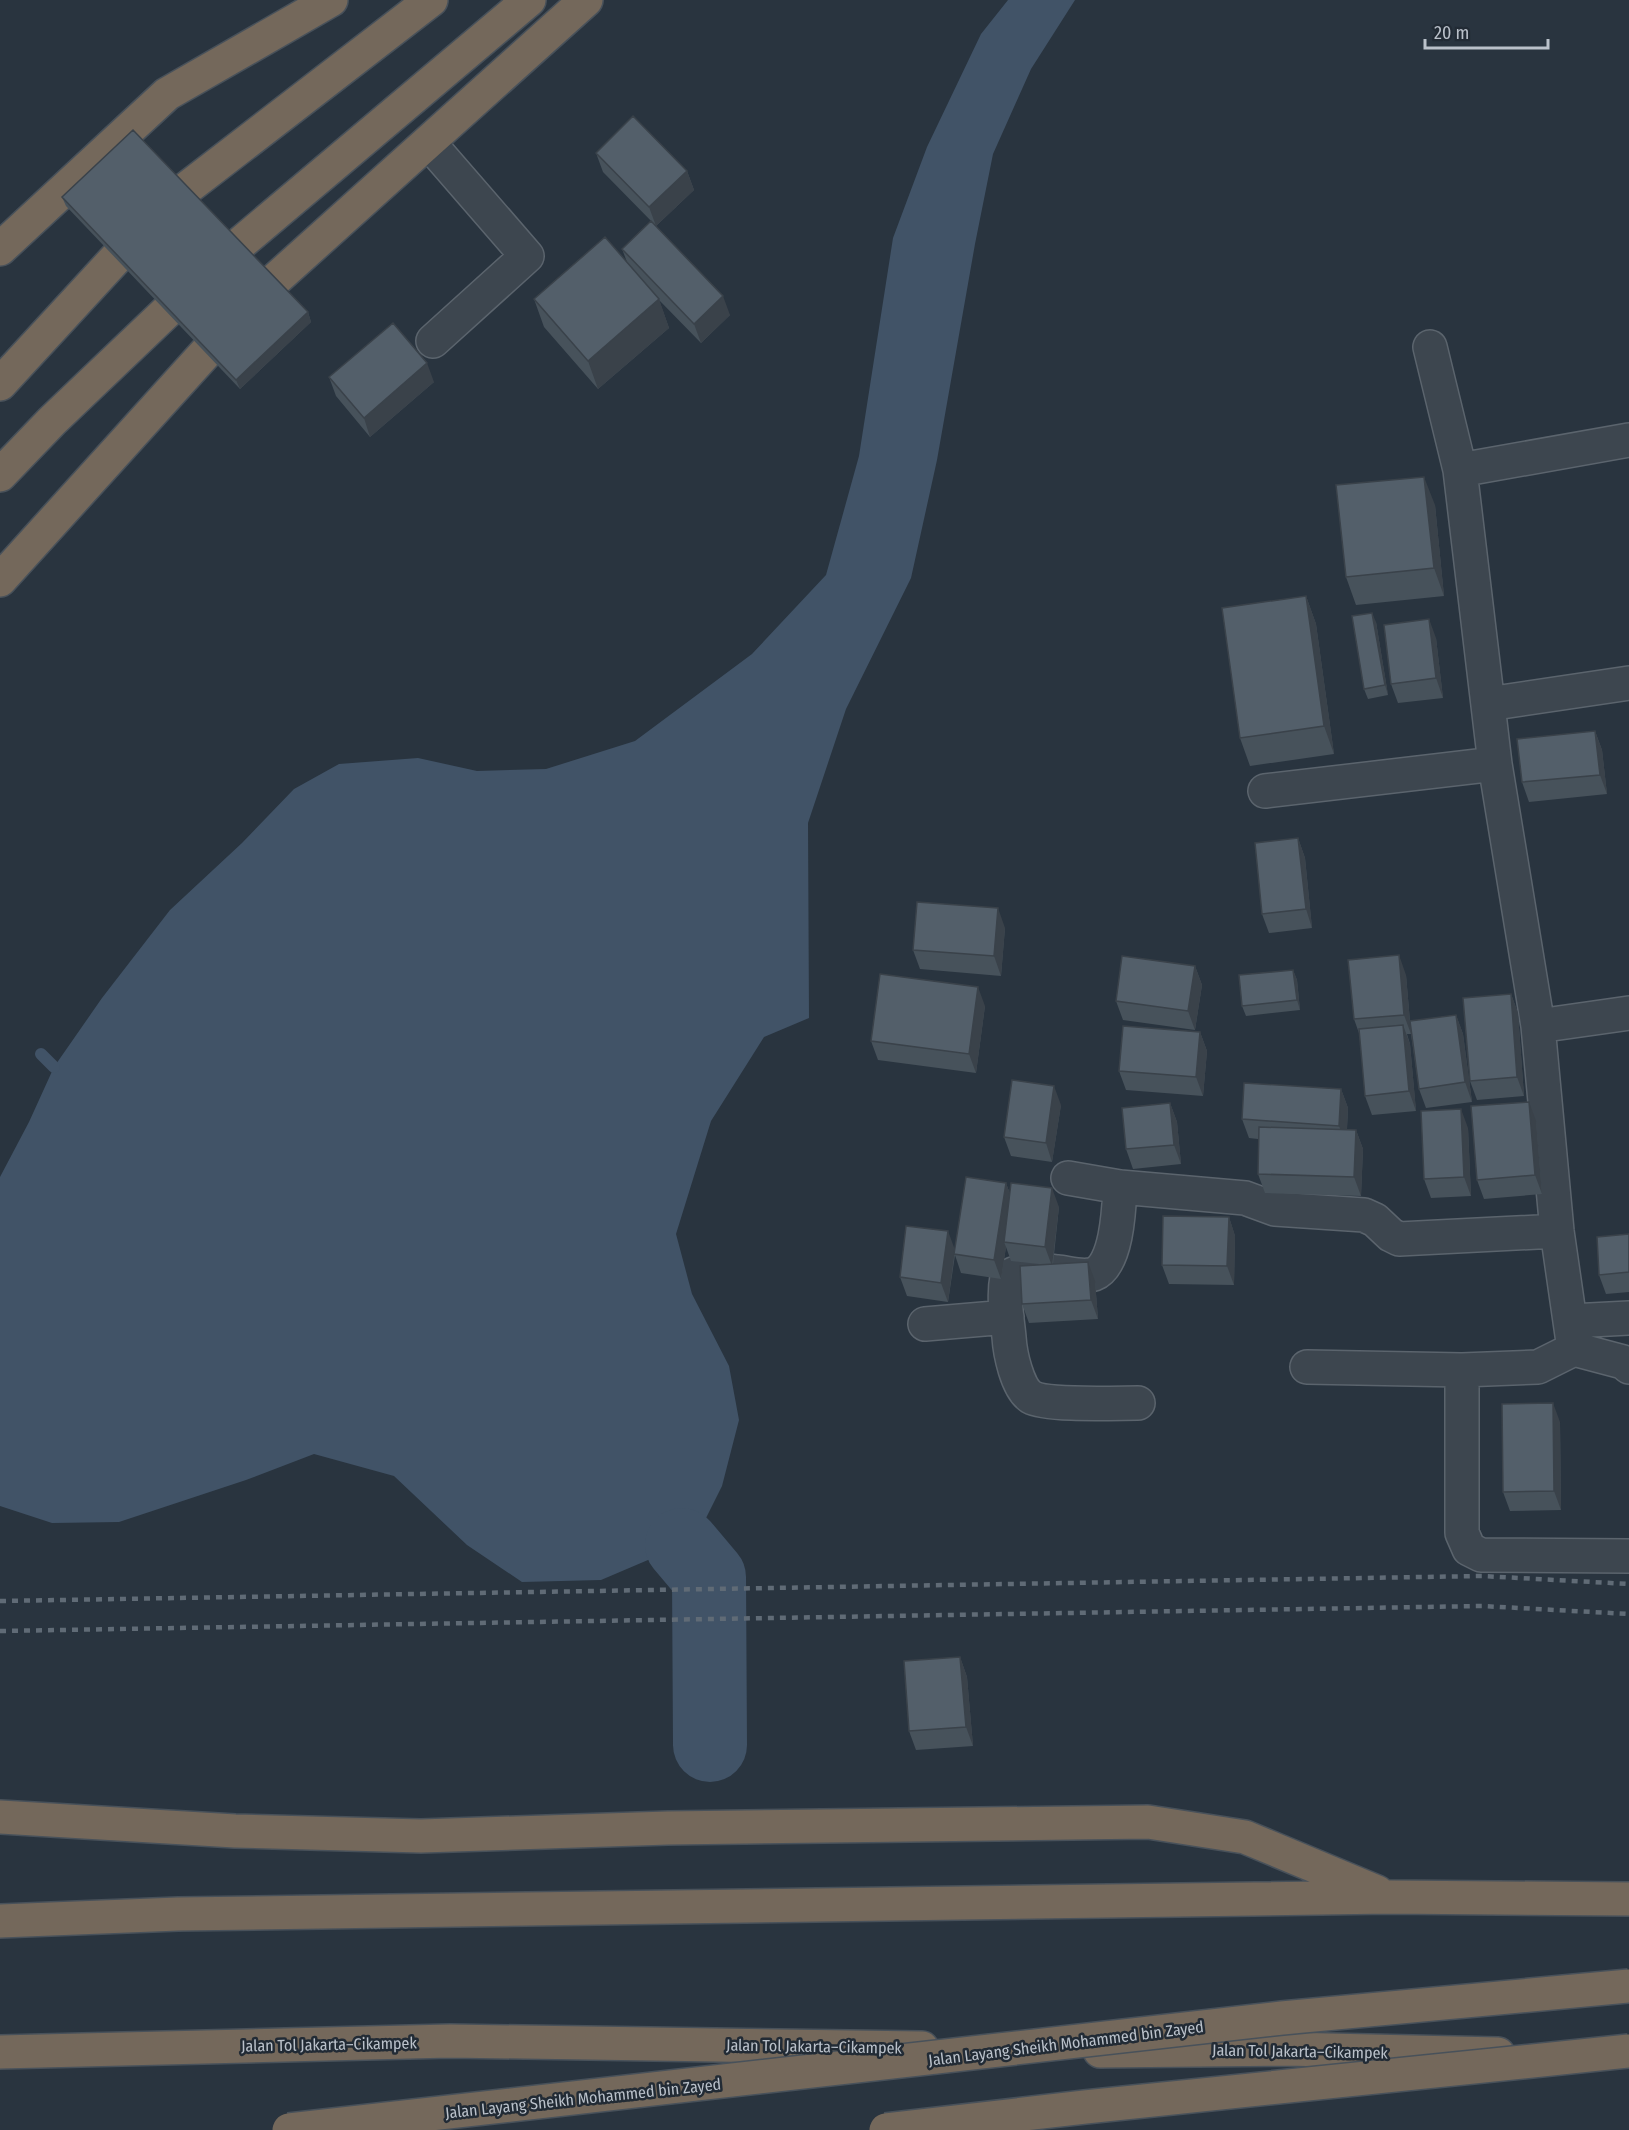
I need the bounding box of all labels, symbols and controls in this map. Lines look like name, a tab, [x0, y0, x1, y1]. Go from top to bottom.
scale bar	[1425, 12, 1548, 50]
text: 20 m	[1434, 22, 1469, 44]
street label: Jalan Layang Sheikh Mohammed bin Zayed	[927, 2017, 1205, 2070]
street label: Jalan Tol Jakarta–Cikampek	[241, 2033, 418, 2056]
street label: Jalan Tol Jakarta–Cikampek	[726, 2035, 903, 2058]
street label: Jalan Tol Jakarta–Cikampek	[1212, 2040, 1389, 2063]
street label: Jalan Layang Sheikh Mohammed bin Zayed	[444, 2075, 722, 2122]

